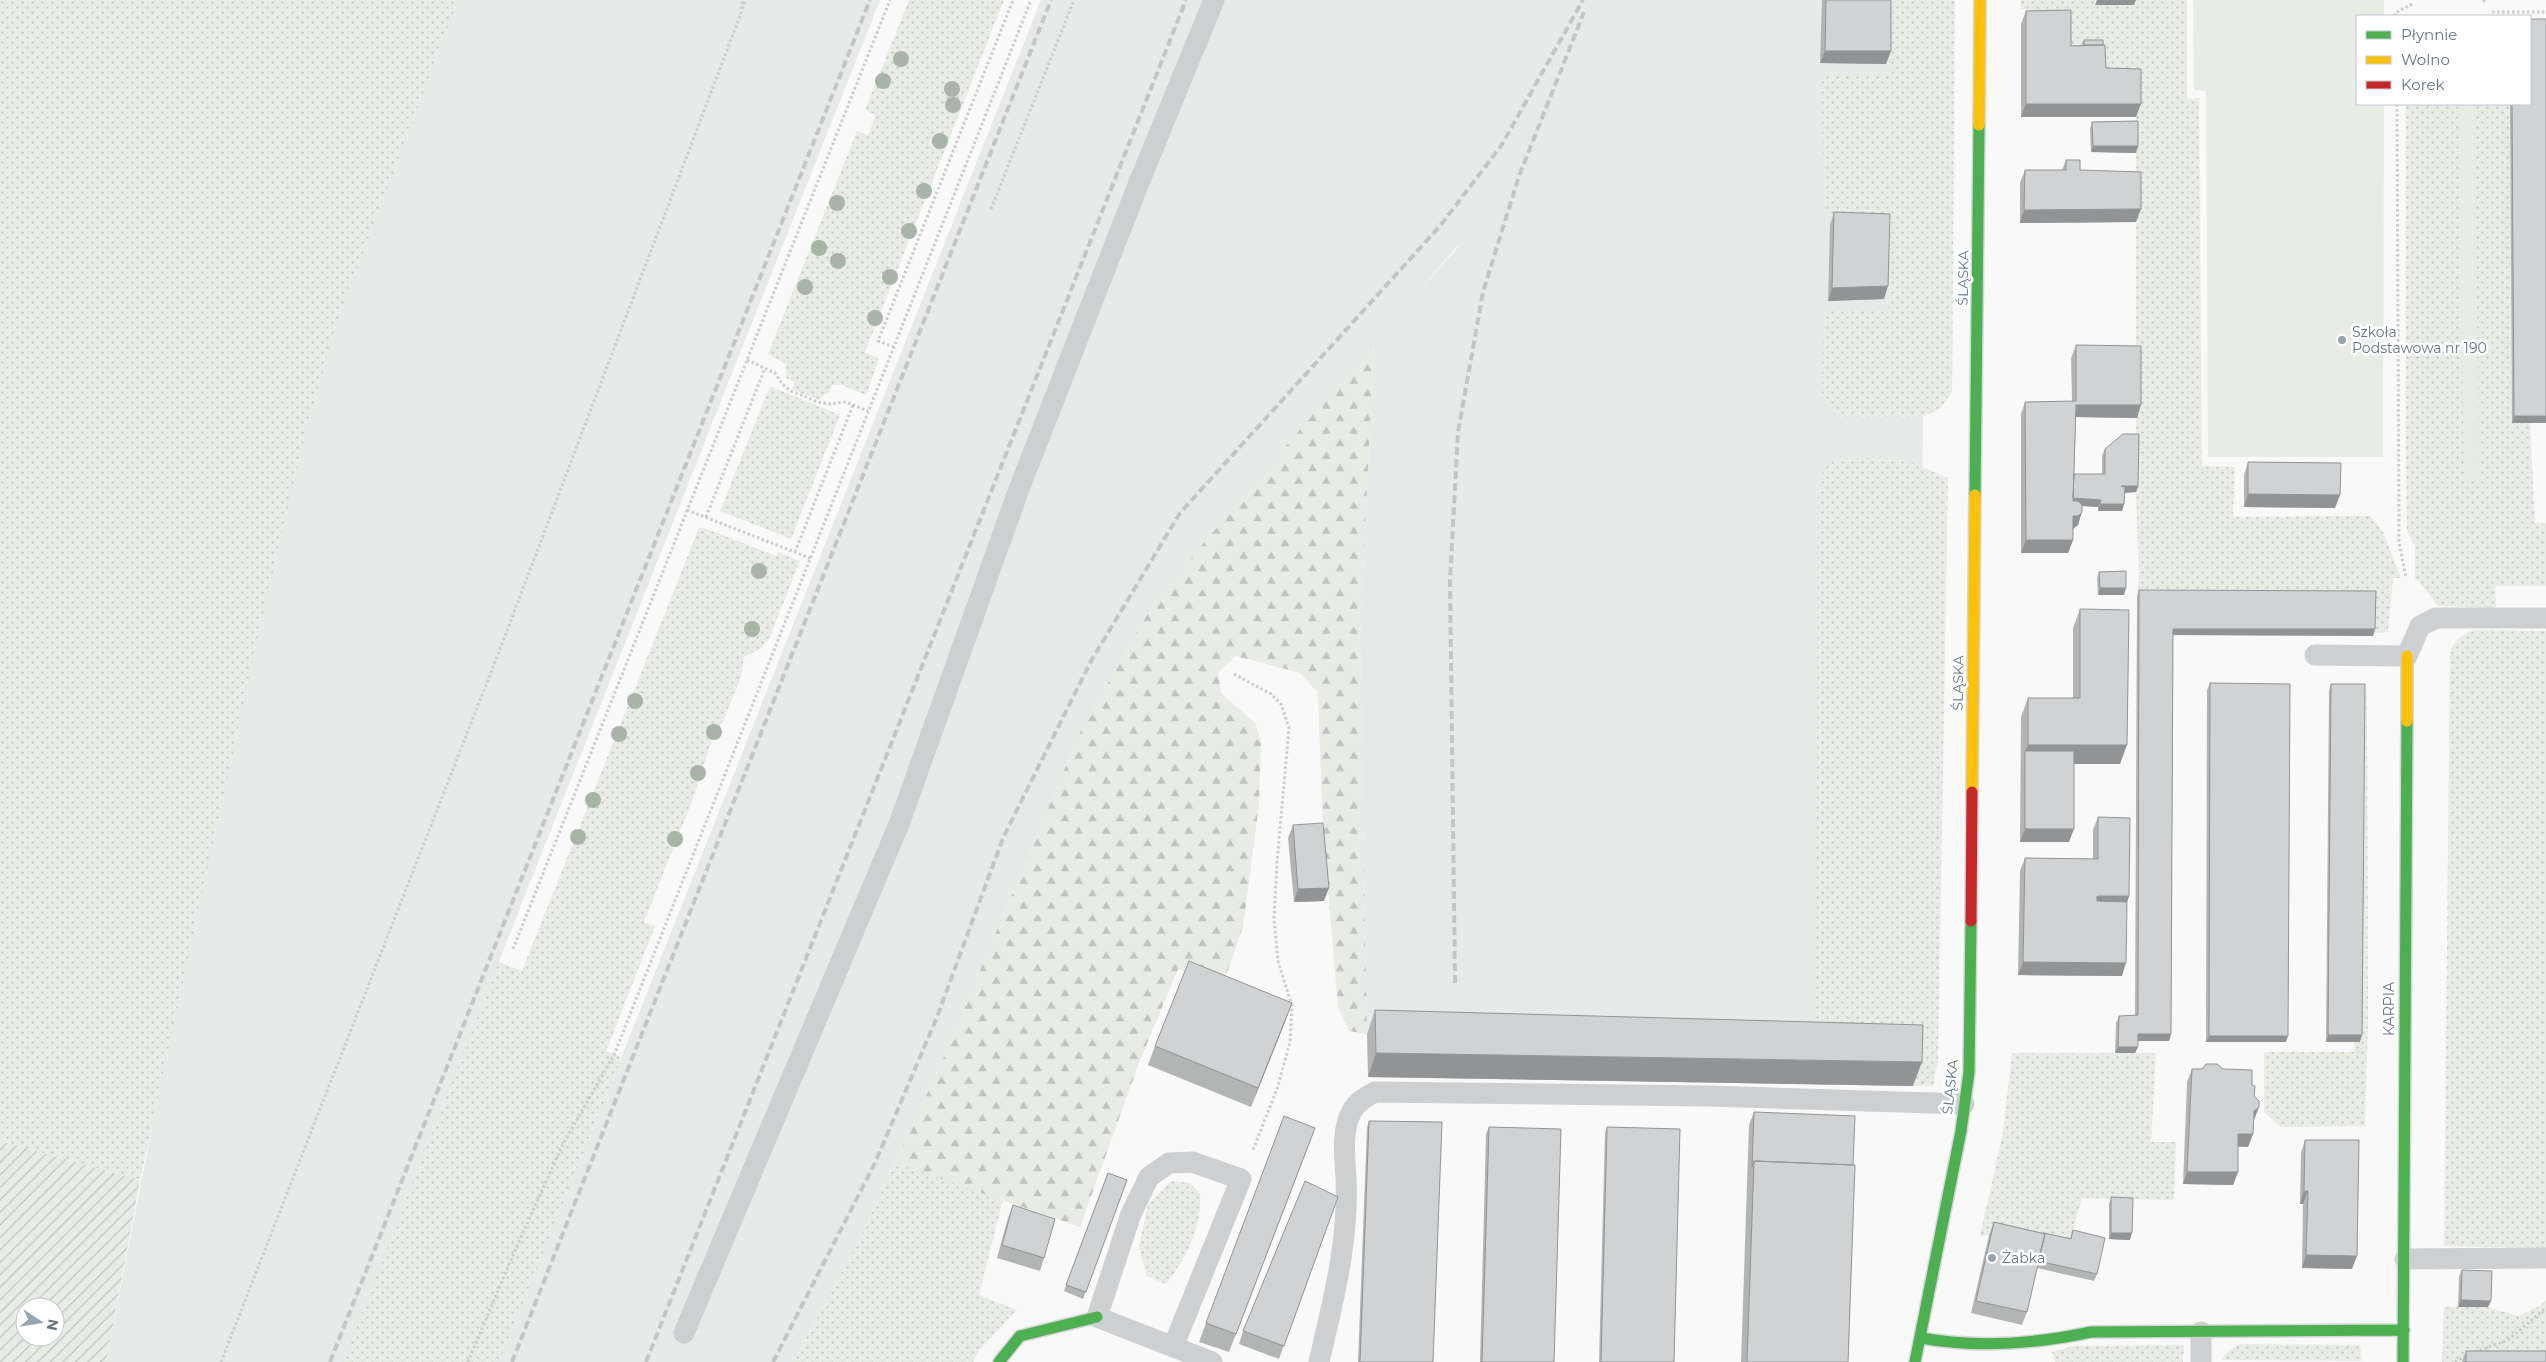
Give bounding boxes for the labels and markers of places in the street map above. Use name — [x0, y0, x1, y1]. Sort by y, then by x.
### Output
place label: Szkoła Podstawowa nr 190 — [2352, 323, 2487, 357]
marker: Szkoła Podstawowa nr 190 — [2336, 334, 2348, 346]
place label: Żabka — [2002, 1249, 2045, 1267]
marker: Żabka — [1986, 1252, 1998, 1264]

